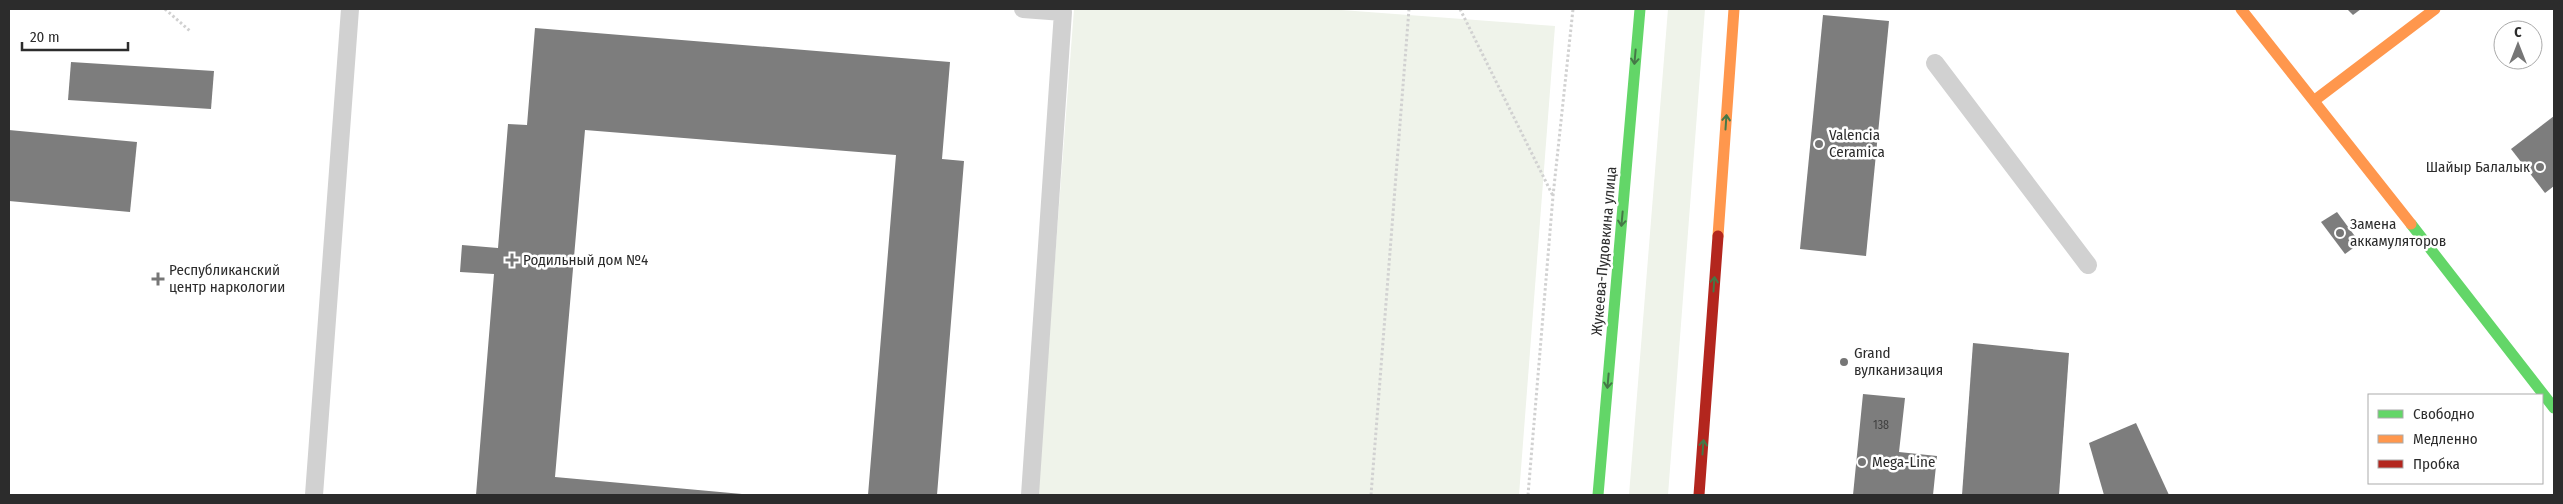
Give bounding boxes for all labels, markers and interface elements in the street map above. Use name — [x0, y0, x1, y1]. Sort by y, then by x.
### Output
scale bar — [22, 20, 129, 52]
north arrow — [2493, 20, 2543, 70]
text: С — [2514, 24, 2522, 41]
text: 20 m — [30, 28, 60, 46]
one-way arrow — [1631, 49, 1640, 65]
one-way arrow — [1721, 115, 1730, 131]
place label: Valencia Ceramica — [1829, 126, 1885, 161]
marker: Valencia Ceramica — [1813, 138, 1825, 150]
place label: Шайыр Балалык — [2426, 158, 2530, 176]
marker: Шайыр Балалык — [2534, 161, 2546, 173]
street label: Жукеева-Пудовкина улица — [1588, 166, 1620, 336]
one-way arrow — [1617, 211, 1627, 227]
place label: Замена аккамуляторов — [2350, 215, 2446, 250]
marker: Замена аккамуляторов — [2334, 227, 2346, 239]
place label: Родильный дом №4 — [523, 251, 648, 269]
marker: Родильный дом №4 — [505, 253, 519, 267]
place label: Республиканский центр наркологии — [169, 261, 285, 296]
marker: Республиканский центр наркологии — [151, 272, 165, 286]
one-way arrow — [1709, 277, 1718, 293]
place label: Grand вулканизация — [1854, 344, 1943, 379]
marker: Grand вулканизация — [1838, 356, 1850, 368]
one-way arrow — [1603, 373, 1613, 389]
legend — [2368, 394, 2543, 484]
text: Свободно — [2413, 405, 2475, 423]
house number: 138 — [1873, 418, 1889, 432]
text: Медленно — [2413, 430, 2478, 448]
one-way arrow — [1698, 439, 1707, 455]
place label: Mega-Line — [1872, 453, 1935, 471]
text: Пробка — [2413, 455, 2460, 473]
marker: Mega-Line — [1856, 456, 1868, 468]

